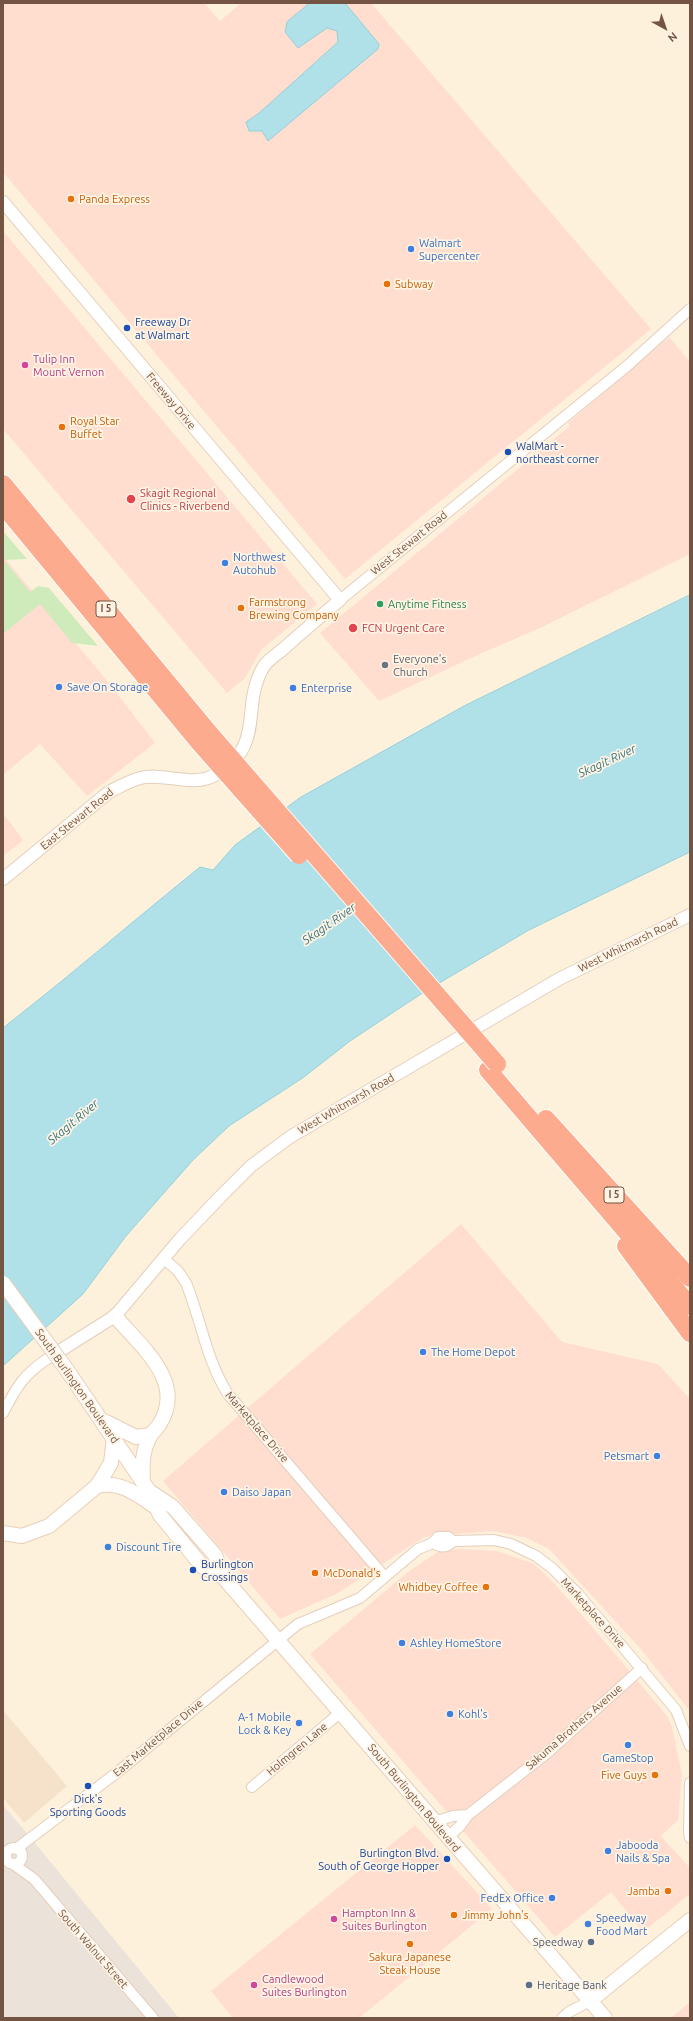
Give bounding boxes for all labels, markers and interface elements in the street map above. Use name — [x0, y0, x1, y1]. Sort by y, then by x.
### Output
north arrow — [645, 8, 685, 48]
text: N — [666, 30, 680, 44]
place label: Panda Express — [79, 192, 150, 206]
marker: Panda Express — [66, 194, 76, 204]
place label: Walmart Supercenter — [419, 236, 480, 262]
marker: Walmart Supercenter — [406, 244, 416, 254]
place label: Subway — [395, 277, 433, 291]
marker: Subway — [382, 279, 392, 289]
place label: Freeway Dr at Walmart — [135, 315, 191, 341]
marker: Freeway Dr at Walmart — [122, 323, 132, 333]
place label: Tulip Inn Mount Vernon — [33, 352, 104, 378]
marker: Tulip Inn Mount Vernon — [20, 360, 30, 370]
street label: Freeway Drive — [143, 370, 199, 432]
place label: Royal Star Buffet — [70, 414, 119, 440]
marker: Royal Star Buffet — [57, 422, 67, 432]
place label: WalMart - northeast corner — [516, 439, 599, 465]
marker: WalMart - northeast corner — [503, 447, 513, 457]
place label: Skagit Regional Clinics - Riverbend — [140, 486, 230, 512]
marker: Skagit Regional Clinics - Riverbend — [125, 493, 137, 505]
street label: West Stewart Road — [368, 508, 450, 578]
place label: Northwest Autohub — [233, 550, 286, 576]
marker: Northwest Autohub — [220, 558, 230, 568]
place label: Farmstrong Brewing Company — [249, 595, 339, 621]
place label: Anytime Fitness — [388, 597, 466, 611]
marker: Anytime Fitness — [375, 599, 385, 609]
road number: I 5 — [96, 601, 116, 617]
marker: Farmstrong Brewing Company — [236, 603, 246, 613]
place label: FCN Urgent Care — [362, 621, 445, 635]
marker: FCN Urgent Care — [347, 622, 359, 634]
place label: Everyone's Church — [393, 652, 446, 678]
marker: Everyone's Church — [380, 660, 390, 670]
place label: Save On Storage — [67, 680, 148, 694]
place label: Enterprise — [301, 681, 352, 695]
marker: Save On Storage — [54, 682, 64, 692]
marker: Enterprise — [288, 683, 298, 693]
water label: Skagit River — [576, 741, 638, 781]
street label: East Stewart Road — [38, 786, 116, 852]
water label: Skagit River — [299, 900, 359, 948]
street label: West Whitmarsh Road — [576, 915, 680, 975]
street label: West Whitmarsh Road — [295, 1071, 397, 1137]
water label: Skagit River — [45, 1097, 101, 1147]
road number: I 5 — [604, 1187, 624, 1203]
street label: South Burlington Boulevard — [32, 1326, 122, 1446]
place label: The Home Depot — [431, 1345, 515, 1359]
marker: The Home Depot — [418, 1347, 428, 1357]
street label: Marketplace Drive — [223, 1389, 291, 1465]
place label: Petsmart — [604, 1449, 649, 1463]
marker: Petsmart — [652, 1451, 662, 1461]
place label: Daiso Japan — [232, 1485, 291, 1499]
marker: Daiso Japan — [219, 1487, 229, 1497]
place label: Discount Tire — [116, 1540, 181, 1554]
marker: Discount Tire — [103, 1542, 113, 1552]
place label: Burlington Crossings — [201, 1557, 254, 1583]
marker: Burlington Crossings — [188, 1565, 198, 1575]
place label: McDonald's — [323, 1566, 381, 1580]
marker: McDonald's — [310, 1568, 320, 1578]
street label: Marketplace Drive — [558, 1575, 628, 1651]
place label: Whidbey Coffee — [398, 1580, 478, 1594]
marker: Whidbey Coffee — [481, 1582, 491, 1592]
place label: Ashley HomeStore — [410, 1636, 502, 1650]
marker: Ashley HomeStore — [397, 1638, 407, 1648]
street label: Sakuma Brothers Avenue — [523, 1681, 625, 1773]
street label: East Marketplace Drive — [110, 1697, 206, 1779]
place label: Kohl's — [458, 1707, 488, 1721]
marker: Kohl's — [445, 1709, 455, 1719]
place label: A-1 Mobile Lock & Key — [238, 1710, 291, 1736]
marker: A-1 Mobile Lock & Key — [294, 1718, 304, 1728]
street label: Holmgren Lane — [264, 1720, 330, 1778]
marker: GameStop — [623, 1740, 633, 1750]
street label: South Burlington Boulevard — [365, 1741, 463, 1855]
place label: GameStop — [602, 1751, 654, 1765]
place label: Five Guys — [601, 1768, 647, 1782]
marker: Five Guys — [650, 1770, 660, 1780]
marker: Dick's Sporting Goods — [83, 1781, 93, 1791]
place label: Dick's Sporting Goods — [50, 1792, 126, 1818]
place label: Jabooda Nails & Spa — [616, 1838, 670, 1864]
place label: Burlington Blvd. South of George Hopper — [318, 1846, 439, 1872]
marker: Jabooda Nails & Spa — [603, 1846, 613, 1856]
marker: Burlington Blvd. South of George Hopper — [442, 1854, 452, 1864]
place label: Jamba — [627, 1884, 660, 1898]
marker: Jamba — [663, 1886, 673, 1896]
place label: FedEx Office — [481, 1891, 544, 1905]
marker: FedEx Office — [547, 1893, 557, 1903]
place label: Hampton Inn & Suites Burlington — [342, 1906, 427, 1932]
street label: South Walnut Street — [55, 1907, 131, 1991]
place label: Jimmy John's — [462, 1908, 529, 1922]
marker: Jimmy John's — [449, 1910, 459, 1920]
place label: Speedway Food Mart — [596, 1911, 647, 1937]
marker: Hampton Inn & Suites Burlington — [329, 1914, 339, 1924]
marker: Speedway Food Mart — [583, 1919, 593, 1929]
place label: Speedway — [533, 1935, 583, 1949]
marker: Speedway — [586, 1937, 596, 1947]
marker: Sakura Japanese Steak House — [405, 1939, 415, 1949]
place label: Sakura Japanese Steak House — [369, 1950, 451, 1976]
place label: Candlewood Suites Burlington — [262, 1972, 347, 1998]
place label: Heritage Bank — [537, 1978, 607, 1992]
marker: Candlewood Suites Burlington — [249, 1980, 259, 1990]
marker: Heritage Bank — [524, 1980, 534, 1990]

